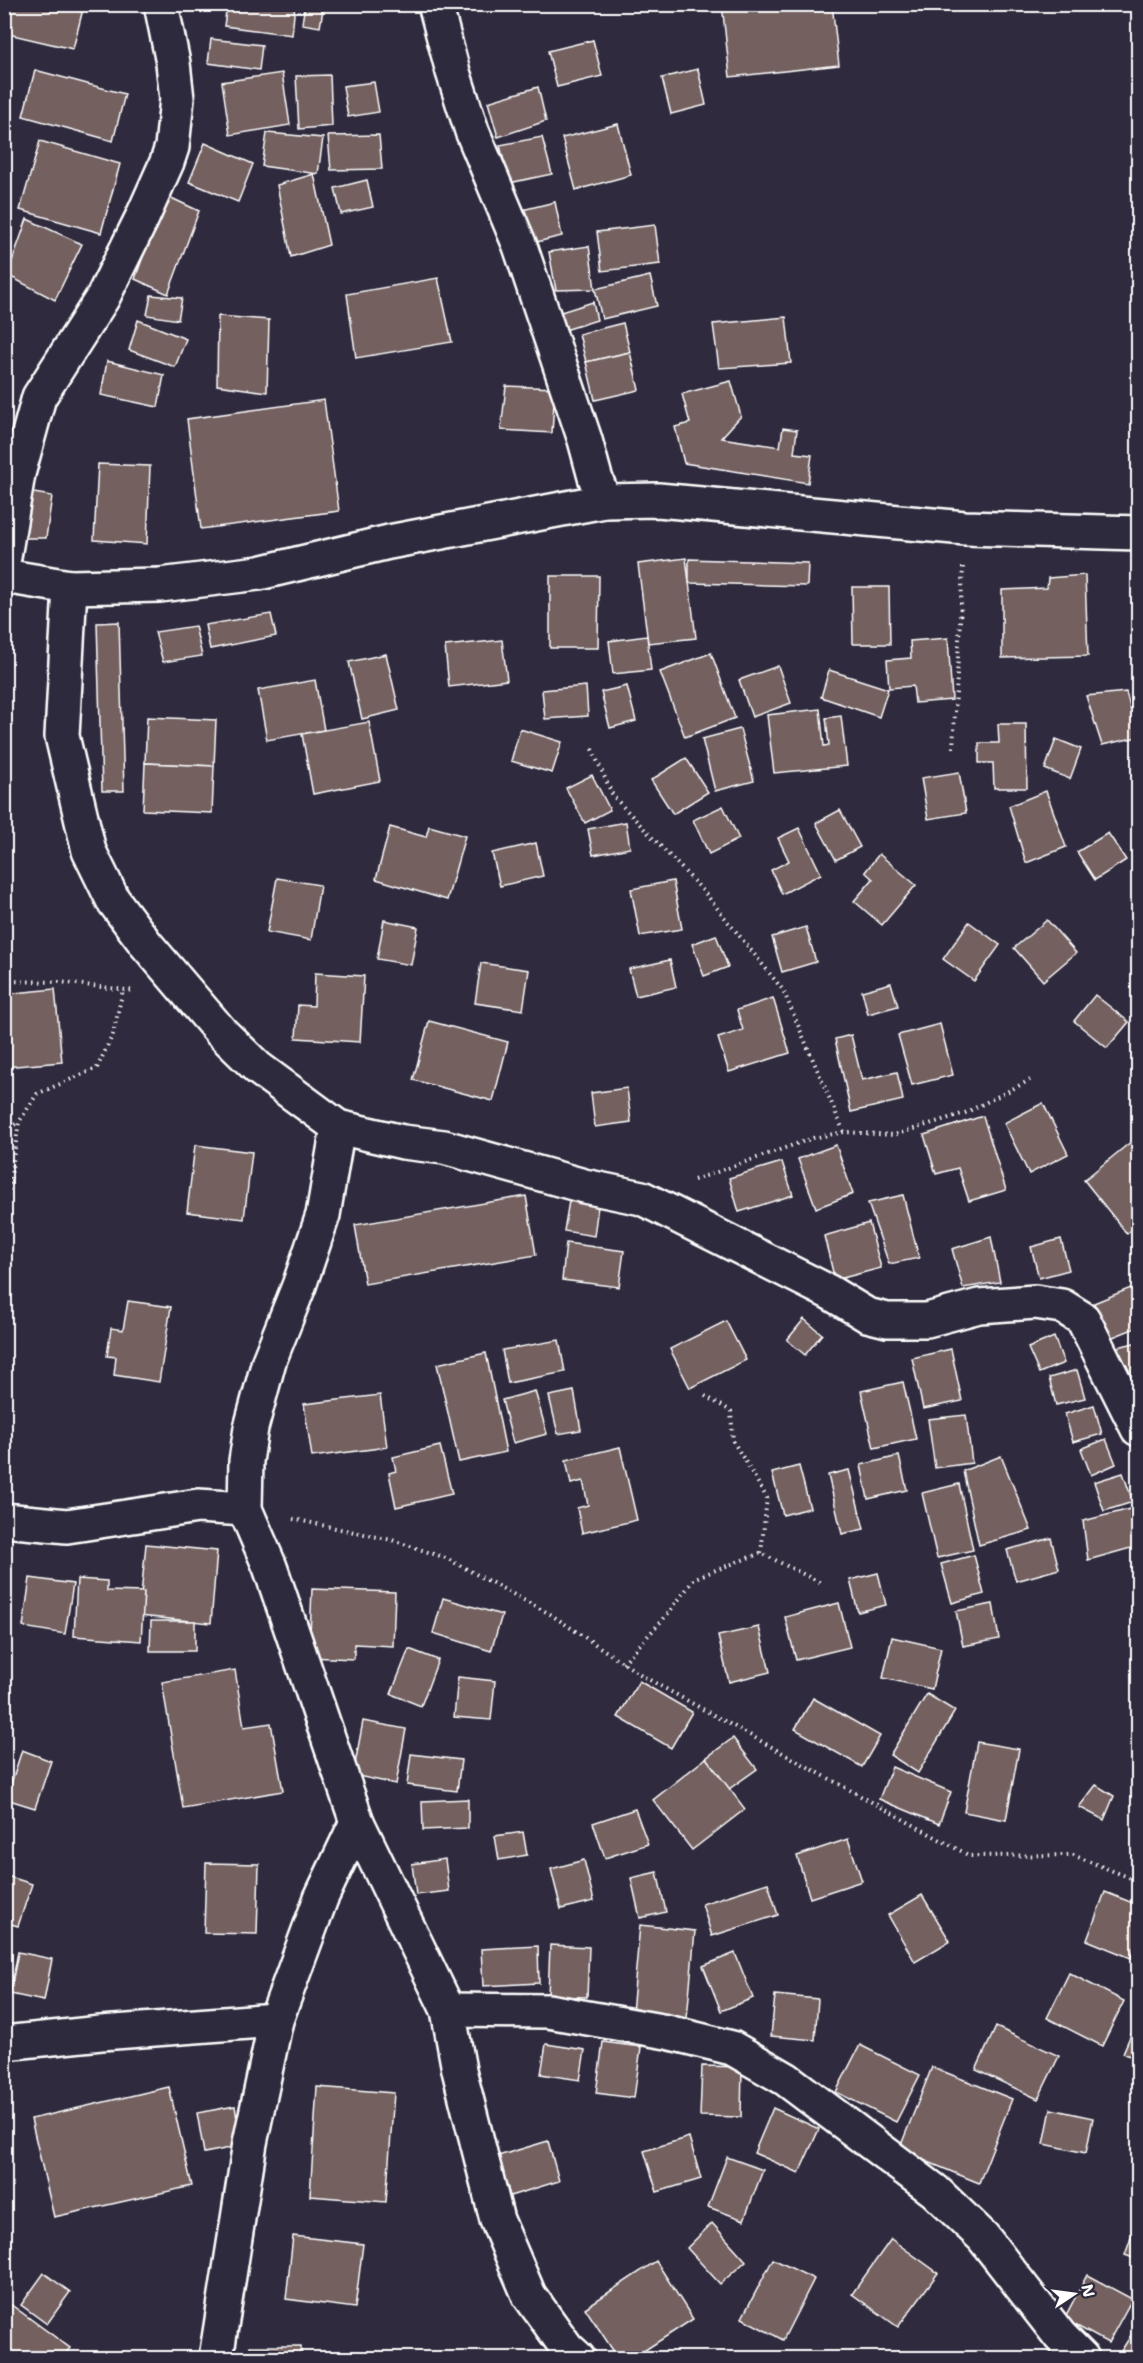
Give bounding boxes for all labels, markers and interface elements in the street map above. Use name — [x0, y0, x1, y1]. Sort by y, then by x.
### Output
north arrow — [1044, 2264, 1104, 2324]
text: N — [1076, 2282, 1100, 2299]

